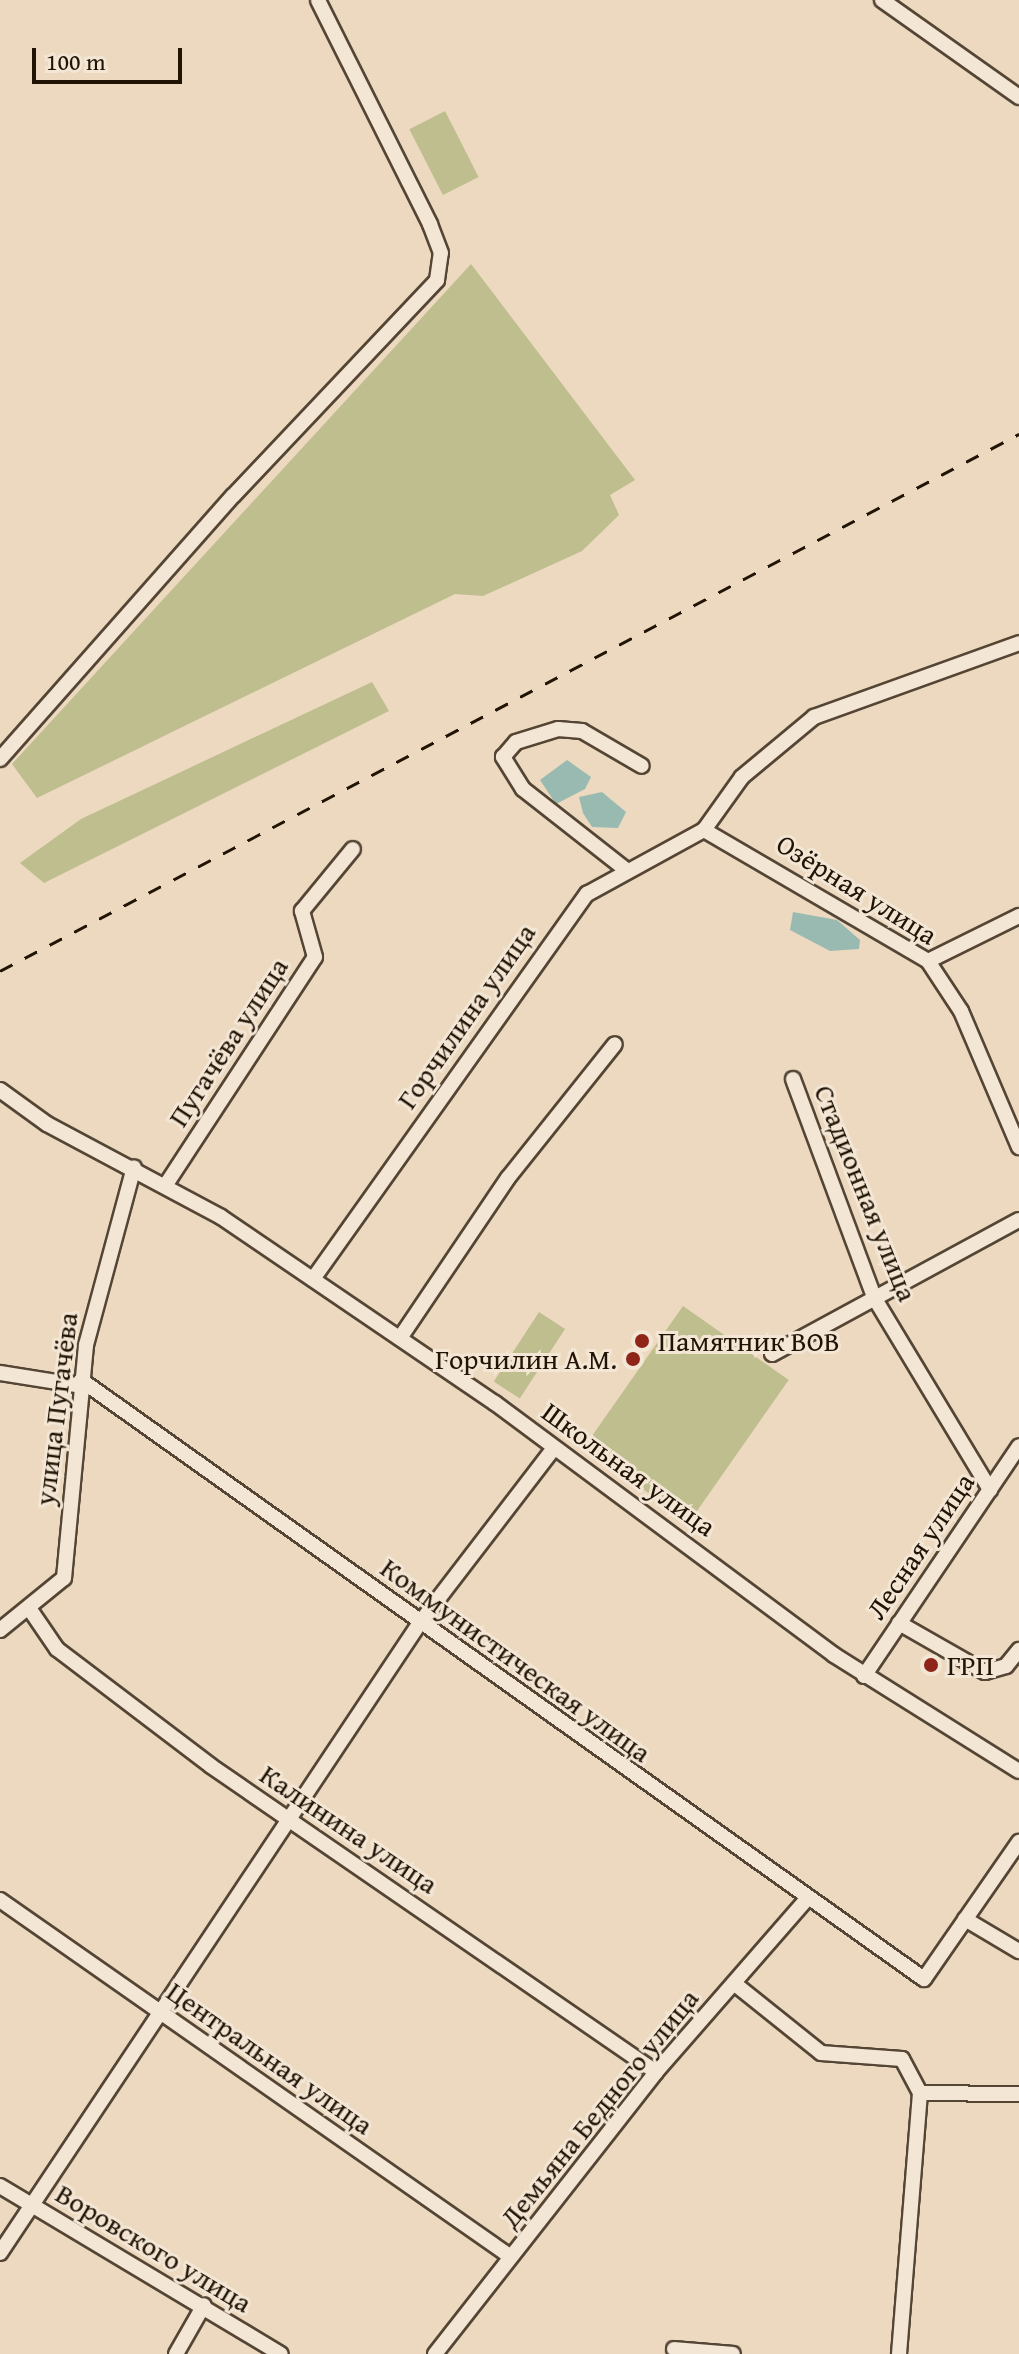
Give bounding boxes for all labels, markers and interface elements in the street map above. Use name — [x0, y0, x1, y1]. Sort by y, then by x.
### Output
scale bar — [36, 32, 186, 82]
text: 100 m — [46, 44, 106, 79]
street label: Озёрная улица — [771, 826, 943, 952]
street label: Горчилина улица — [390, 917, 542, 1115]
street label: Пугачёва улица — [161, 951, 295, 1133]
street label: Стадионная улица — [807, 1080, 925, 1306]
street label: улица Пугачёва — [27, 1311, 85, 1507]
place label: Памятник ВОВ — [658, 1324, 840, 1358]
marker: Памятник ВОВ — [633, 1332, 651, 1350]
place label: Горчилин А.М. — [435, 1342, 617, 1376]
marker: Горчилин А.М. — [624, 1350, 642, 1368]
street label: Школьная улица — [536, 1395, 722, 1543]
street label: Лесная улица — [859, 1467, 981, 1625]
street label: Коммунистическая улица — [374, 1551, 658, 1769]
place label: ГРП — [947, 1648, 994, 1682]
marker: ГРП — [922, 1656, 940, 1674]
street label: Калинина улица — [254, 1757, 444, 1901]
street label: Центральная улица — [161, 1974, 379, 2142]
street label: Демьяна Бедного улица — [493, 1982, 705, 2234]
street label: Воровского улица — [50, 2176, 258, 2320]

